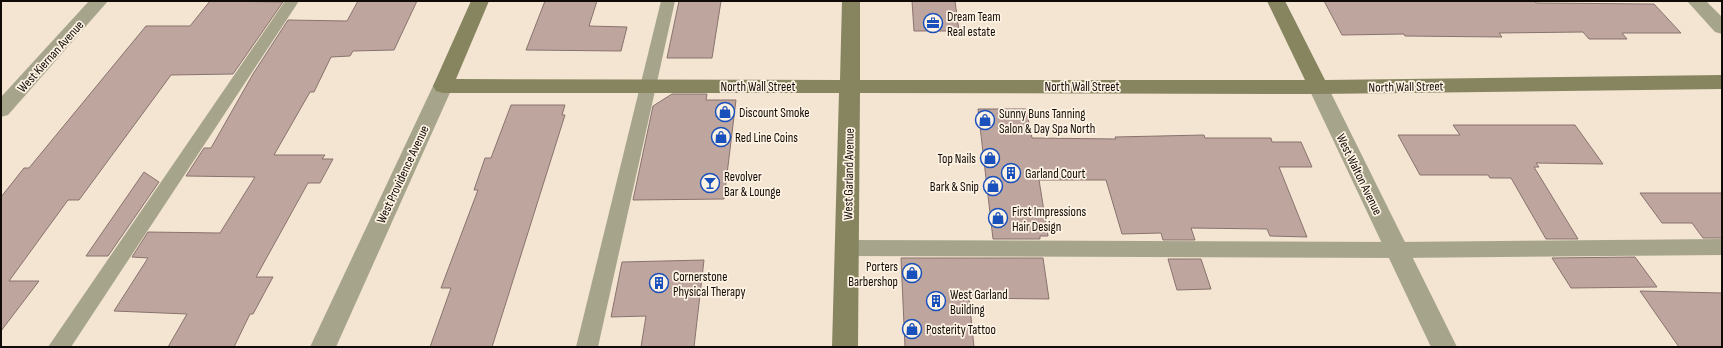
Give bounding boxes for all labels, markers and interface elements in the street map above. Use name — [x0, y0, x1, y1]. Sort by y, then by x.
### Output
place label: Dream Team Real estate — [947, 9, 1001, 40]
office icon: Dream Team Real estate — [922, 12, 944, 34]
street label: West Kiernan Avenue — [14, 17, 87, 96]
street label: North Wall Street — [1368, 78, 1444, 96]
street label: North Wall Street — [721, 79, 796, 95]
street label: North Wall Street — [1045, 79, 1120, 95]
shop icon: Discount Smoke — [714, 101, 736, 123]
place label: Discount Smoke — [739, 105, 809, 121]
place label: Sunny Buns Tanning Salon & Day Spa North — [999, 106, 1095, 137]
shop icon: Sunny Buns Tanning Salon & Day Spa North — [974, 109, 996, 131]
street label: West Providence Avenue — [373, 123, 433, 226]
shop icon: Red Line Coins — [710, 126, 732, 148]
street label: West Garland Avenue — [840, 128, 858, 220]
place label: Red Line Coins — [735, 130, 798, 146]
street label: West Walton Avenue — [1333, 131, 1386, 218]
shop icon: Top Nails — [979, 147, 1001, 169]
place label: Top Nails — [938, 151, 976, 167]
building icon: Garland Court — [1000, 162, 1022, 184]
place label: Garland Court — [1025, 166, 1086, 182]
place label: Revolver Bar & Lounge — [724, 169, 781, 200]
bar icon: Revolver Bar & Lounge — [699, 172, 721, 194]
shop icon: Bark & Snip — [982, 175, 1004, 197]
place label: Bark & Snip — [930, 179, 979, 195]
place label: First Impressions Hair Design — [1012, 204, 1086, 235]
shop icon: First Impressions Hair Design — [987, 207, 1009, 229]
place label: Porters Barbershop — [848, 259, 898, 290]
shop icon: Porters Barbershop — [901, 262, 923, 284]
place label: Cornerstone Physical Therapy — [673, 269, 745, 300]
building icon: Cornerstone Physical Therapy — [648, 272, 670, 294]
place label: West Garland Building — [950, 287, 1008, 318]
building icon: West Garland Building — [925, 290, 947, 312]
shop icon: Posterity Tattoo — [901, 318, 923, 340]
place label: Posterity Tattoo — [926, 322, 996, 338]

